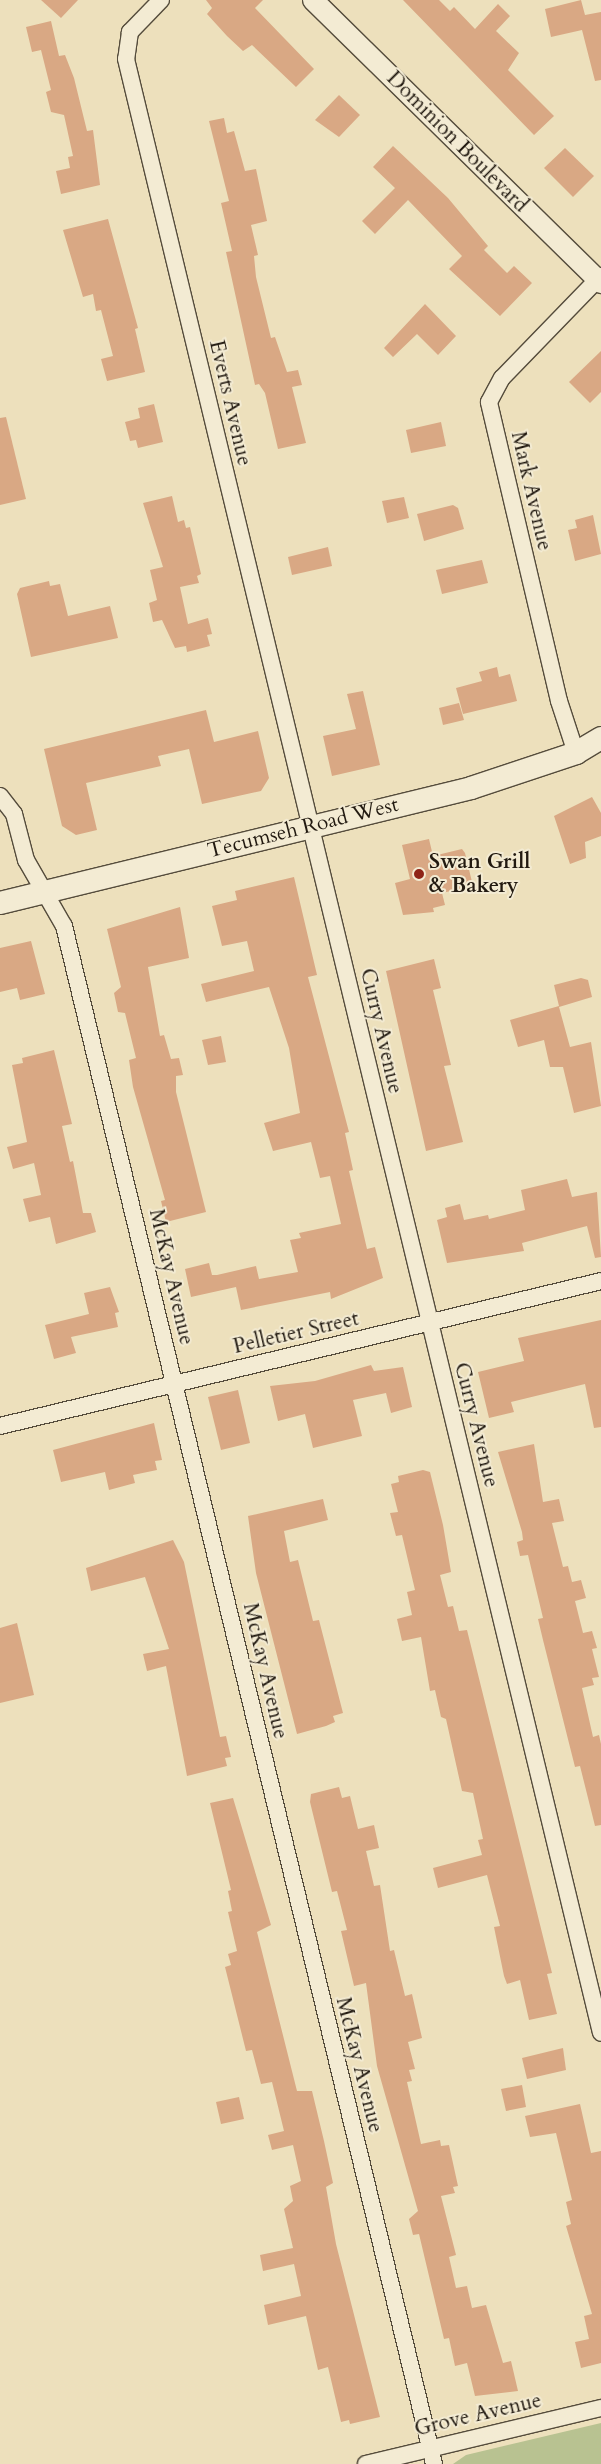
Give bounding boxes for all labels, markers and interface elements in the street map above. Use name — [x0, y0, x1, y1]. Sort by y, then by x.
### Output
street label: Dominion Boulevard — [381, 66, 533, 218]
street label: Everts Avenue — [203, 338, 257, 468]
street label: Mark Avenue — [505, 429, 557, 553]
street label: Tecumseh Road West — [205, 792, 401, 864]
place label: Swan Grill & Bakery — [429, 849, 530, 899]
marker: Swan Grill & Bakery — [413, 868, 425, 880]
street label: Curry Avenue — [354, 966, 408, 1096]
street label: McKay Avenue — [143, 1207, 199, 1347]
street label: Pelletier Street — [231, 1306, 361, 1360]
street label: Curry Avenue — [448, 1360, 504, 1490]
street label: McKay Avenue — [237, 1601, 293, 1741]
street label: McKay Avenue — [330, 1995, 388, 2135]
street label: Grove Avenue — [412, 2388, 544, 2442]

